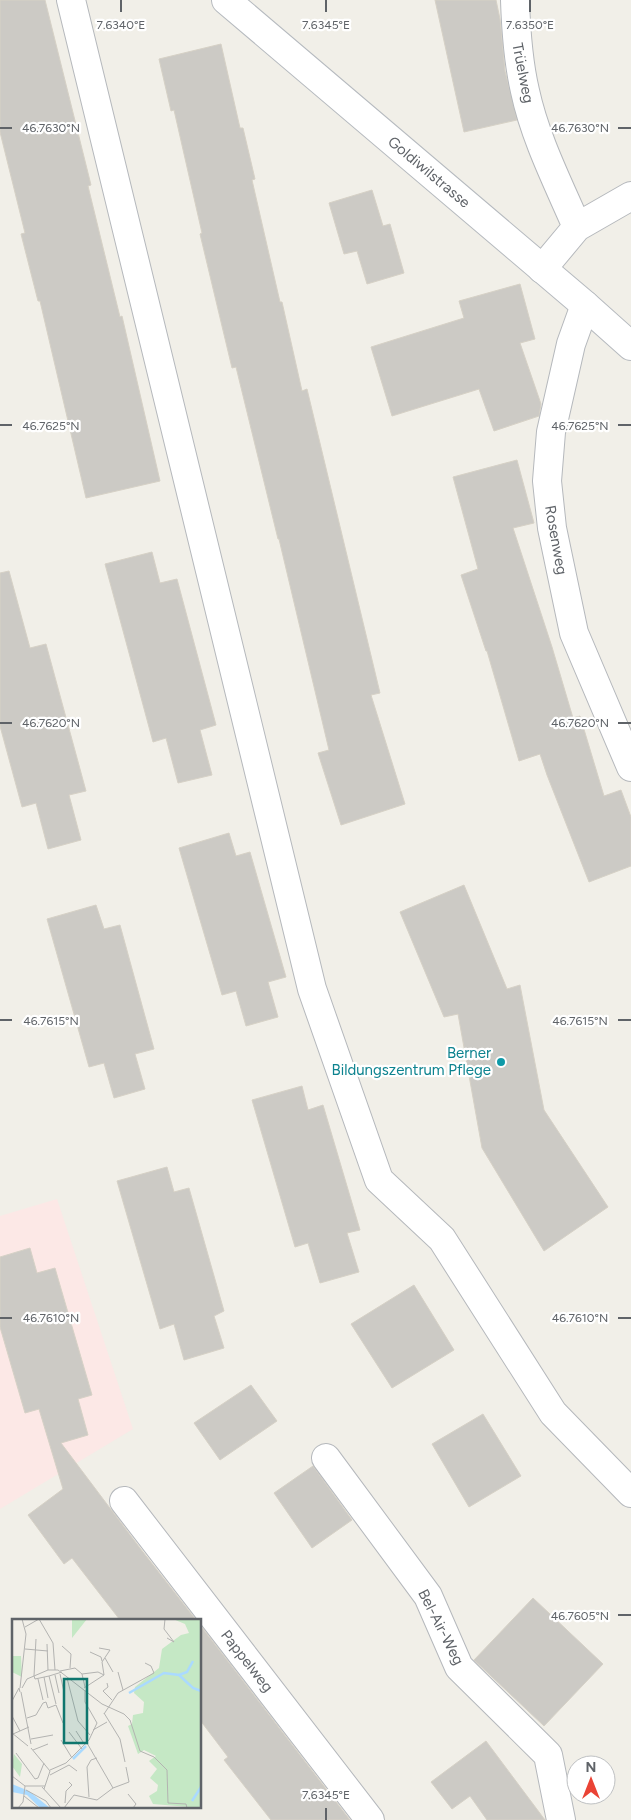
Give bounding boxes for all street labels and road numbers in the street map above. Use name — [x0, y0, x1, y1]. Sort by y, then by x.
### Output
street label: Trüelweg — [508, 41, 538, 105]
street label: Goldiwilstrasse — [384, 132, 474, 212]
street label: Rosenweg — [541, 504, 571, 576]
street label: Bel-Air-Weg — [414, 1586, 468, 1668]
street label: Pappelweg — [217, 1626, 277, 1696]

